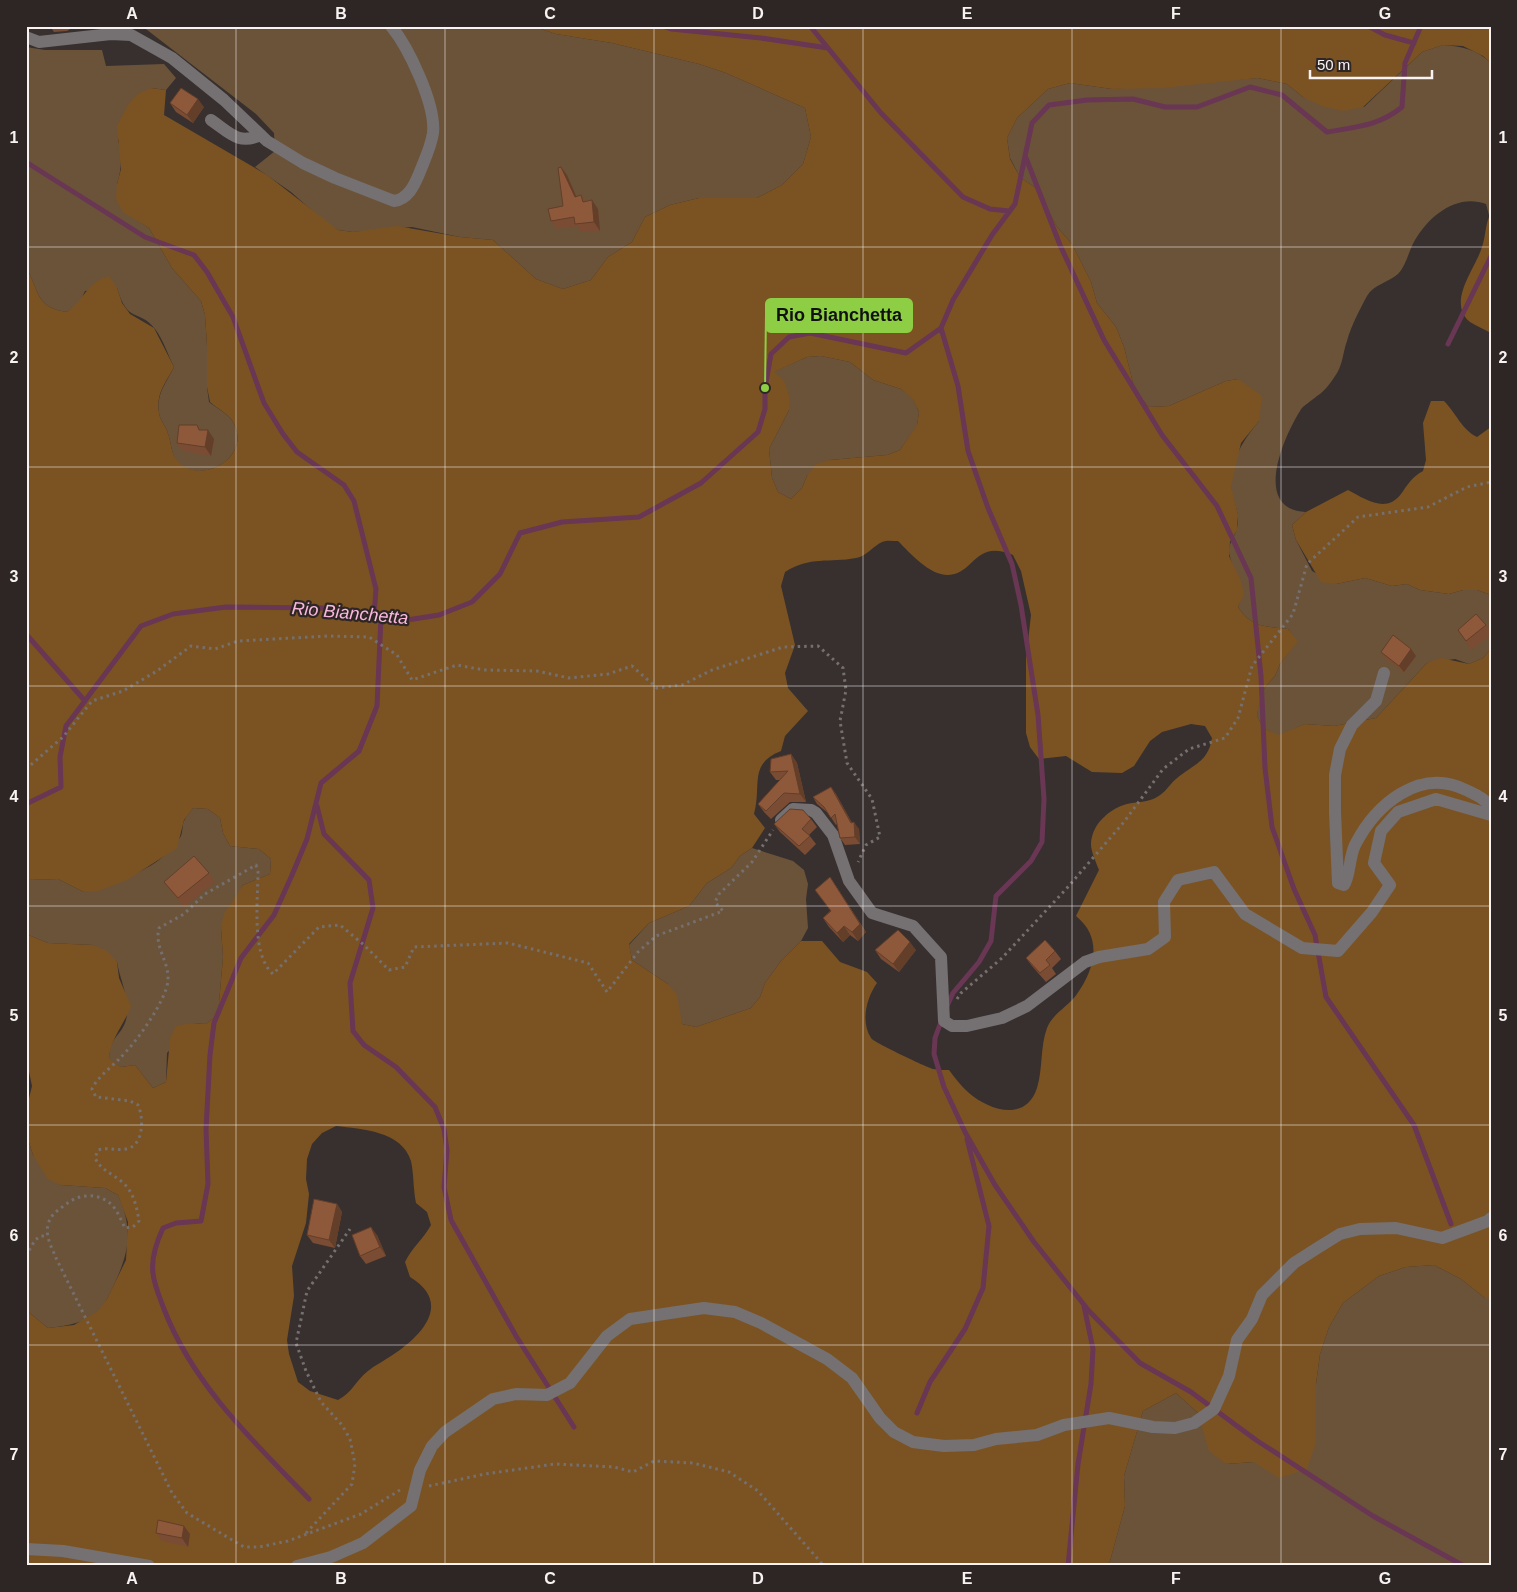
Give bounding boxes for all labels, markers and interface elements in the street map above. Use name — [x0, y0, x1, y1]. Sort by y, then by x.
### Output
text: A — [126, 5, 138, 22]
text: B — [335, 5, 347, 22]
text: C — [544, 5, 556, 22]
text: D — [752, 5, 764, 22]
text: E — [962, 5, 973, 22]
text: F — [1171, 5, 1181, 22]
text: G — [1379, 5, 1391, 22]
scale bar — [1310, 48, 1432, 80]
text: 50 m — [1317, 56, 1350, 73]
text: 1 — [10, 129, 19, 146]
text: 1 — [1499, 129, 1508, 146]
callout: Rio Bianchetta — [766, 299, 912, 332]
text: Rio Bianchetta — [776, 305, 903, 325]
text: 2 — [10, 349, 19, 366]
text: 2 — [1499, 349, 1508, 366]
text: 3 — [10, 568, 19, 585]
text: 3 — [1499, 568, 1508, 585]
water label: Rio Bianchetta — [291, 598, 409, 628]
text: 4 — [10, 788, 19, 805]
text: 4 — [1499, 788, 1508, 805]
text: 5 — [10, 1007, 19, 1024]
text: 5 — [1499, 1007, 1508, 1024]
text: 6 — [10, 1227, 19, 1244]
text: 6 — [1499, 1227, 1508, 1244]
text: 7 — [10, 1446, 19, 1463]
text: 7 — [1499, 1446, 1508, 1463]
text: A — [126, 1570, 138, 1587]
text: B — [335, 1570, 347, 1587]
text: C — [544, 1570, 556, 1587]
text: D — [752, 1570, 764, 1587]
text: E — [962, 1570, 973, 1587]
text: F — [1171, 1570, 1181, 1587]
text: G — [1379, 1570, 1391, 1587]

